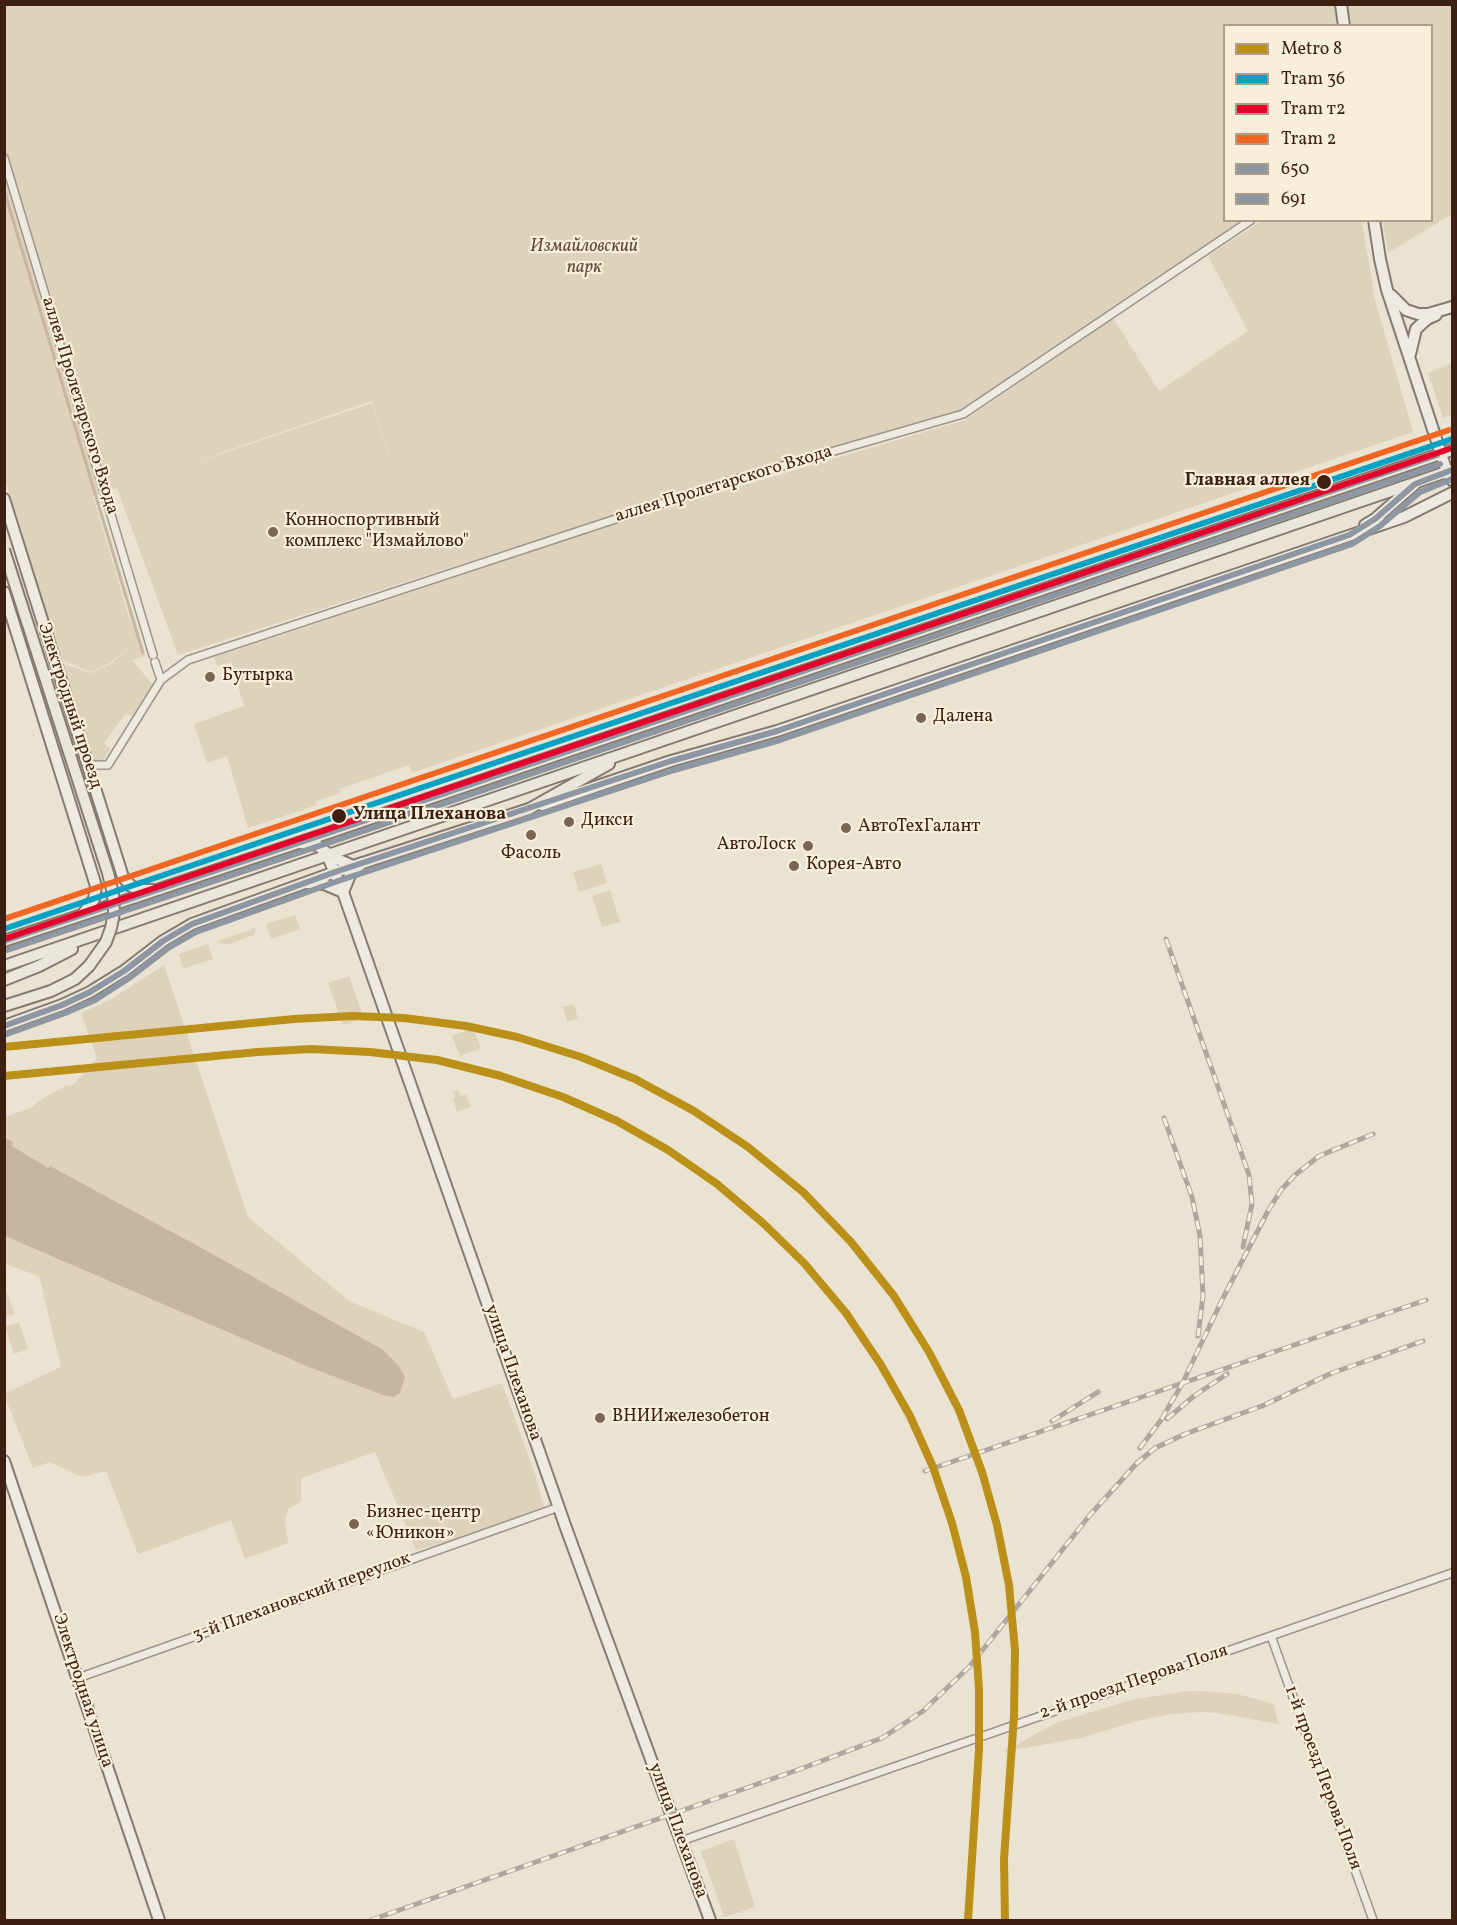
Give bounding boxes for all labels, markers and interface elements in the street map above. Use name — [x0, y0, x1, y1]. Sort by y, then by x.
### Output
legend — [1223, 24, 1433, 222]
text: Metro 8 — [1281, 37, 1342, 62]
text: Tram 36 — [1281, 67, 1345, 92]
text: Tram т2 — [1281, 97, 1346, 122]
text: Tram 2 — [1281, 127, 1337, 152]
text: 650 — [1281, 157, 1309, 182]
text: 691 — [1281, 187, 1306, 212]
park label: Измайловский парк — [530, 237, 638, 280]
street label: аллея Пролетарского Входа — [36, 295, 122, 517]
street label: аллея Пролетарского Входа — [613, 442, 835, 528]
place label: Главная аллея — [1185, 471, 1310, 493]
marker: Главная аллея — [1315, 473, 1333, 491]
place label: Конноспортивный комплекс "Измайлово" — [285, 511, 469, 554]
marker: Конноспортивный комплекс "Измайлово" — [266, 525, 280, 539]
street label: Электродный проезд — [32, 620, 106, 792]
place label: Бутырка — [222, 666, 294, 688]
marker: Бутырка — [203, 670, 217, 684]
place label: Далена — [933, 707, 993, 729]
marker: Далена — [914, 711, 928, 725]
place label: Улица Плеханова — [353, 805, 506, 827]
marker: Улица Плеханова — [330, 807, 348, 825]
place label: Дикси — [581, 811, 633, 833]
marker: Дикси — [562, 815, 576, 829]
place label: АвтоТехГалант — [858, 817, 980, 839]
marker: АвтоТехГалант — [839, 821, 853, 835]
marker: Фасоль — [524, 828, 538, 842]
place label: АвтоЛоск — [717, 835, 796, 857]
marker: АвтоЛоск — [801, 839, 815, 853]
place label: Фасоль — [501, 844, 561, 866]
place label: Корея-Авто — [806, 855, 902, 877]
marker: Корея-Авто — [787, 859, 801, 873]
street label: улица Плеханова — [479, 1302, 545, 1444]
place label: ВНИИжелезобетон — [612, 1407, 770, 1429]
marker: ВНИИжелезобетон — [593, 1411, 607, 1425]
place label: Бизнес-центр «Юникон» — [366, 1503, 481, 1546]
marker: Бизнес-центр «Юникон» — [347, 1517, 361, 1531]
street label: 3-й Плехановский переулок — [190, 1549, 414, 1647]
street label: Электродная улица — [47, 1611, 117, 1771]
street label: 2-й проезд Перова Поля — [1037, 1641, 1231, 1725]
street label: 1-й проезд Перова Поля — [1279, 1683, 1365, 1873]
street label: улица Плеханова — [642, 1760, 712, 1902]

